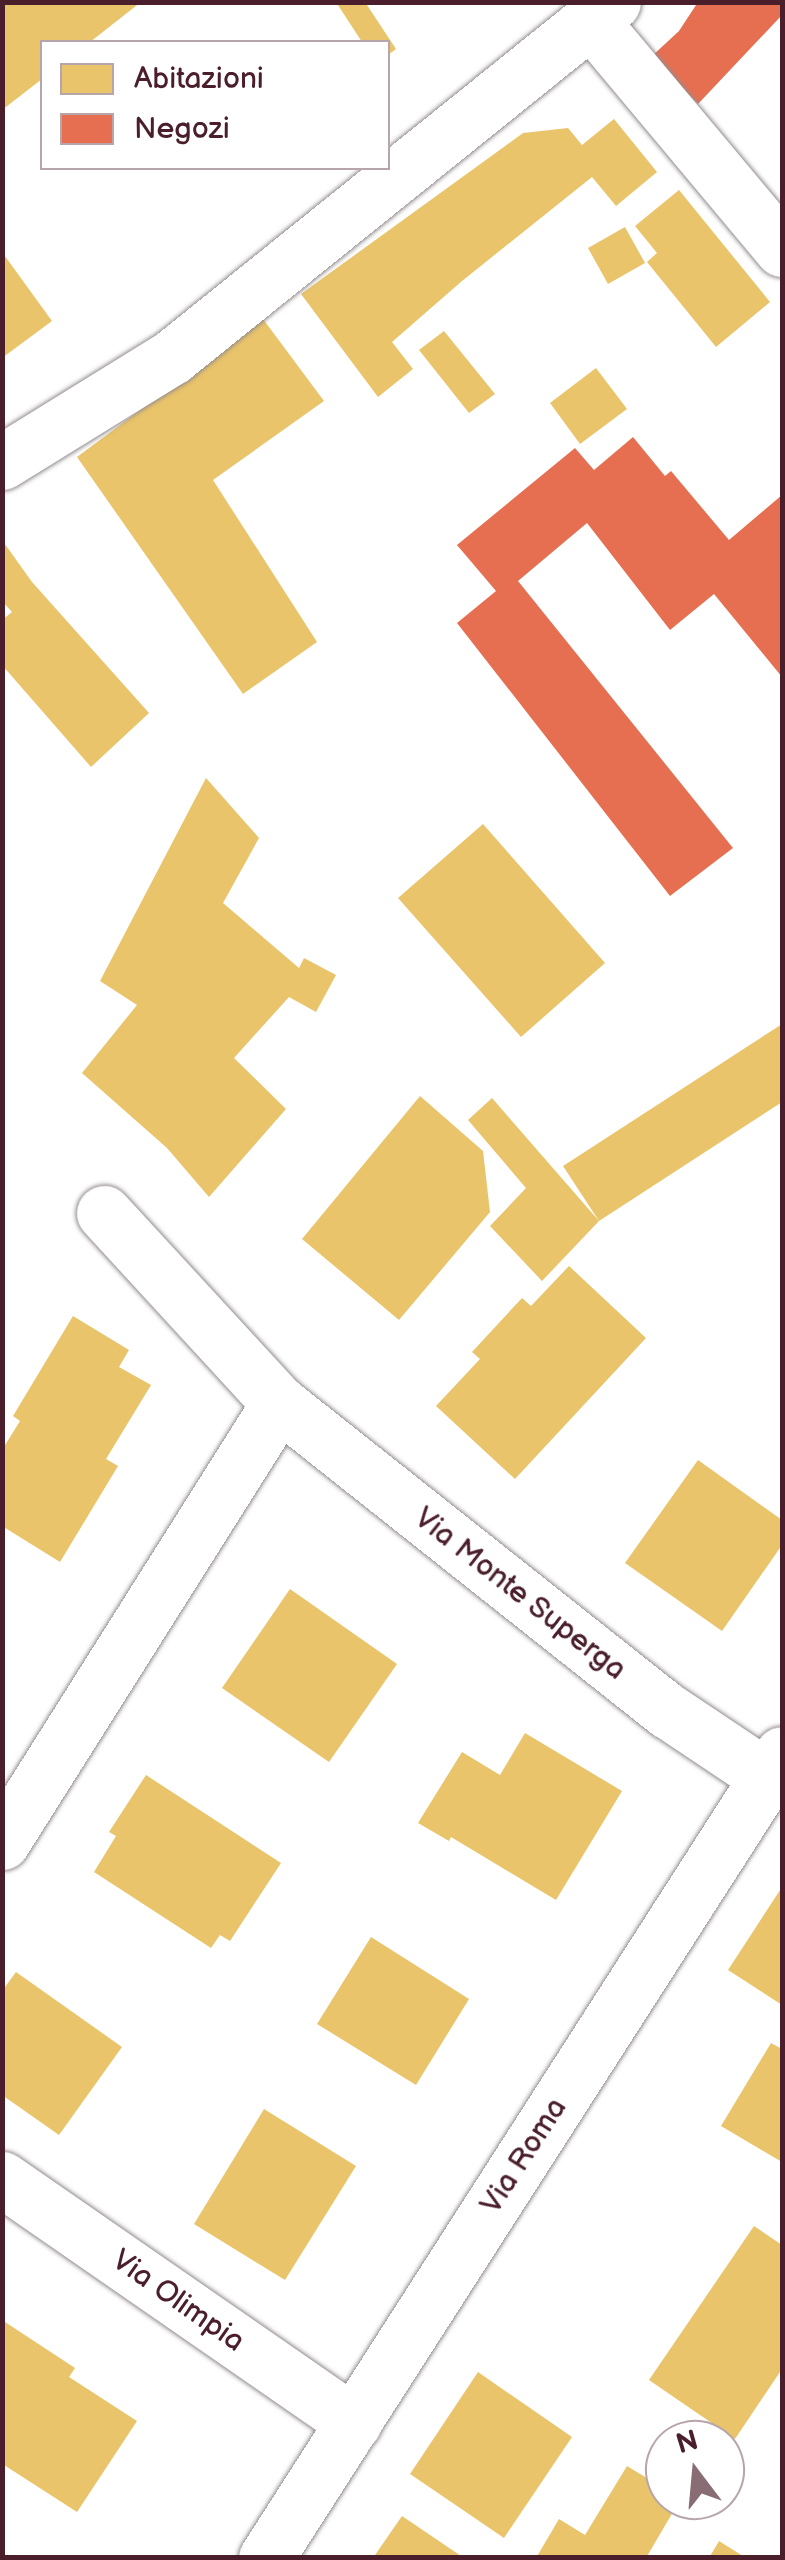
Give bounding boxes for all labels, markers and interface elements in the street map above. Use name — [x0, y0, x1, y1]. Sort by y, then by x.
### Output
legend — [40, 40, 390, 170]
text: Abitazioni — [134, 61, 264, 97]
text: Negozi — [134, 111, 230, 147]
street label: Via Monte Superga — [407, 1500, 633, 1688]
street label: Via Roma — [473, 2091, 575, 2221]
street label: Via Olimpia — [105, 2242, 251, 2360]
north arrow — [645, 2420, 745, 2520]
text: N — [672, 2424, 702, 2461]

